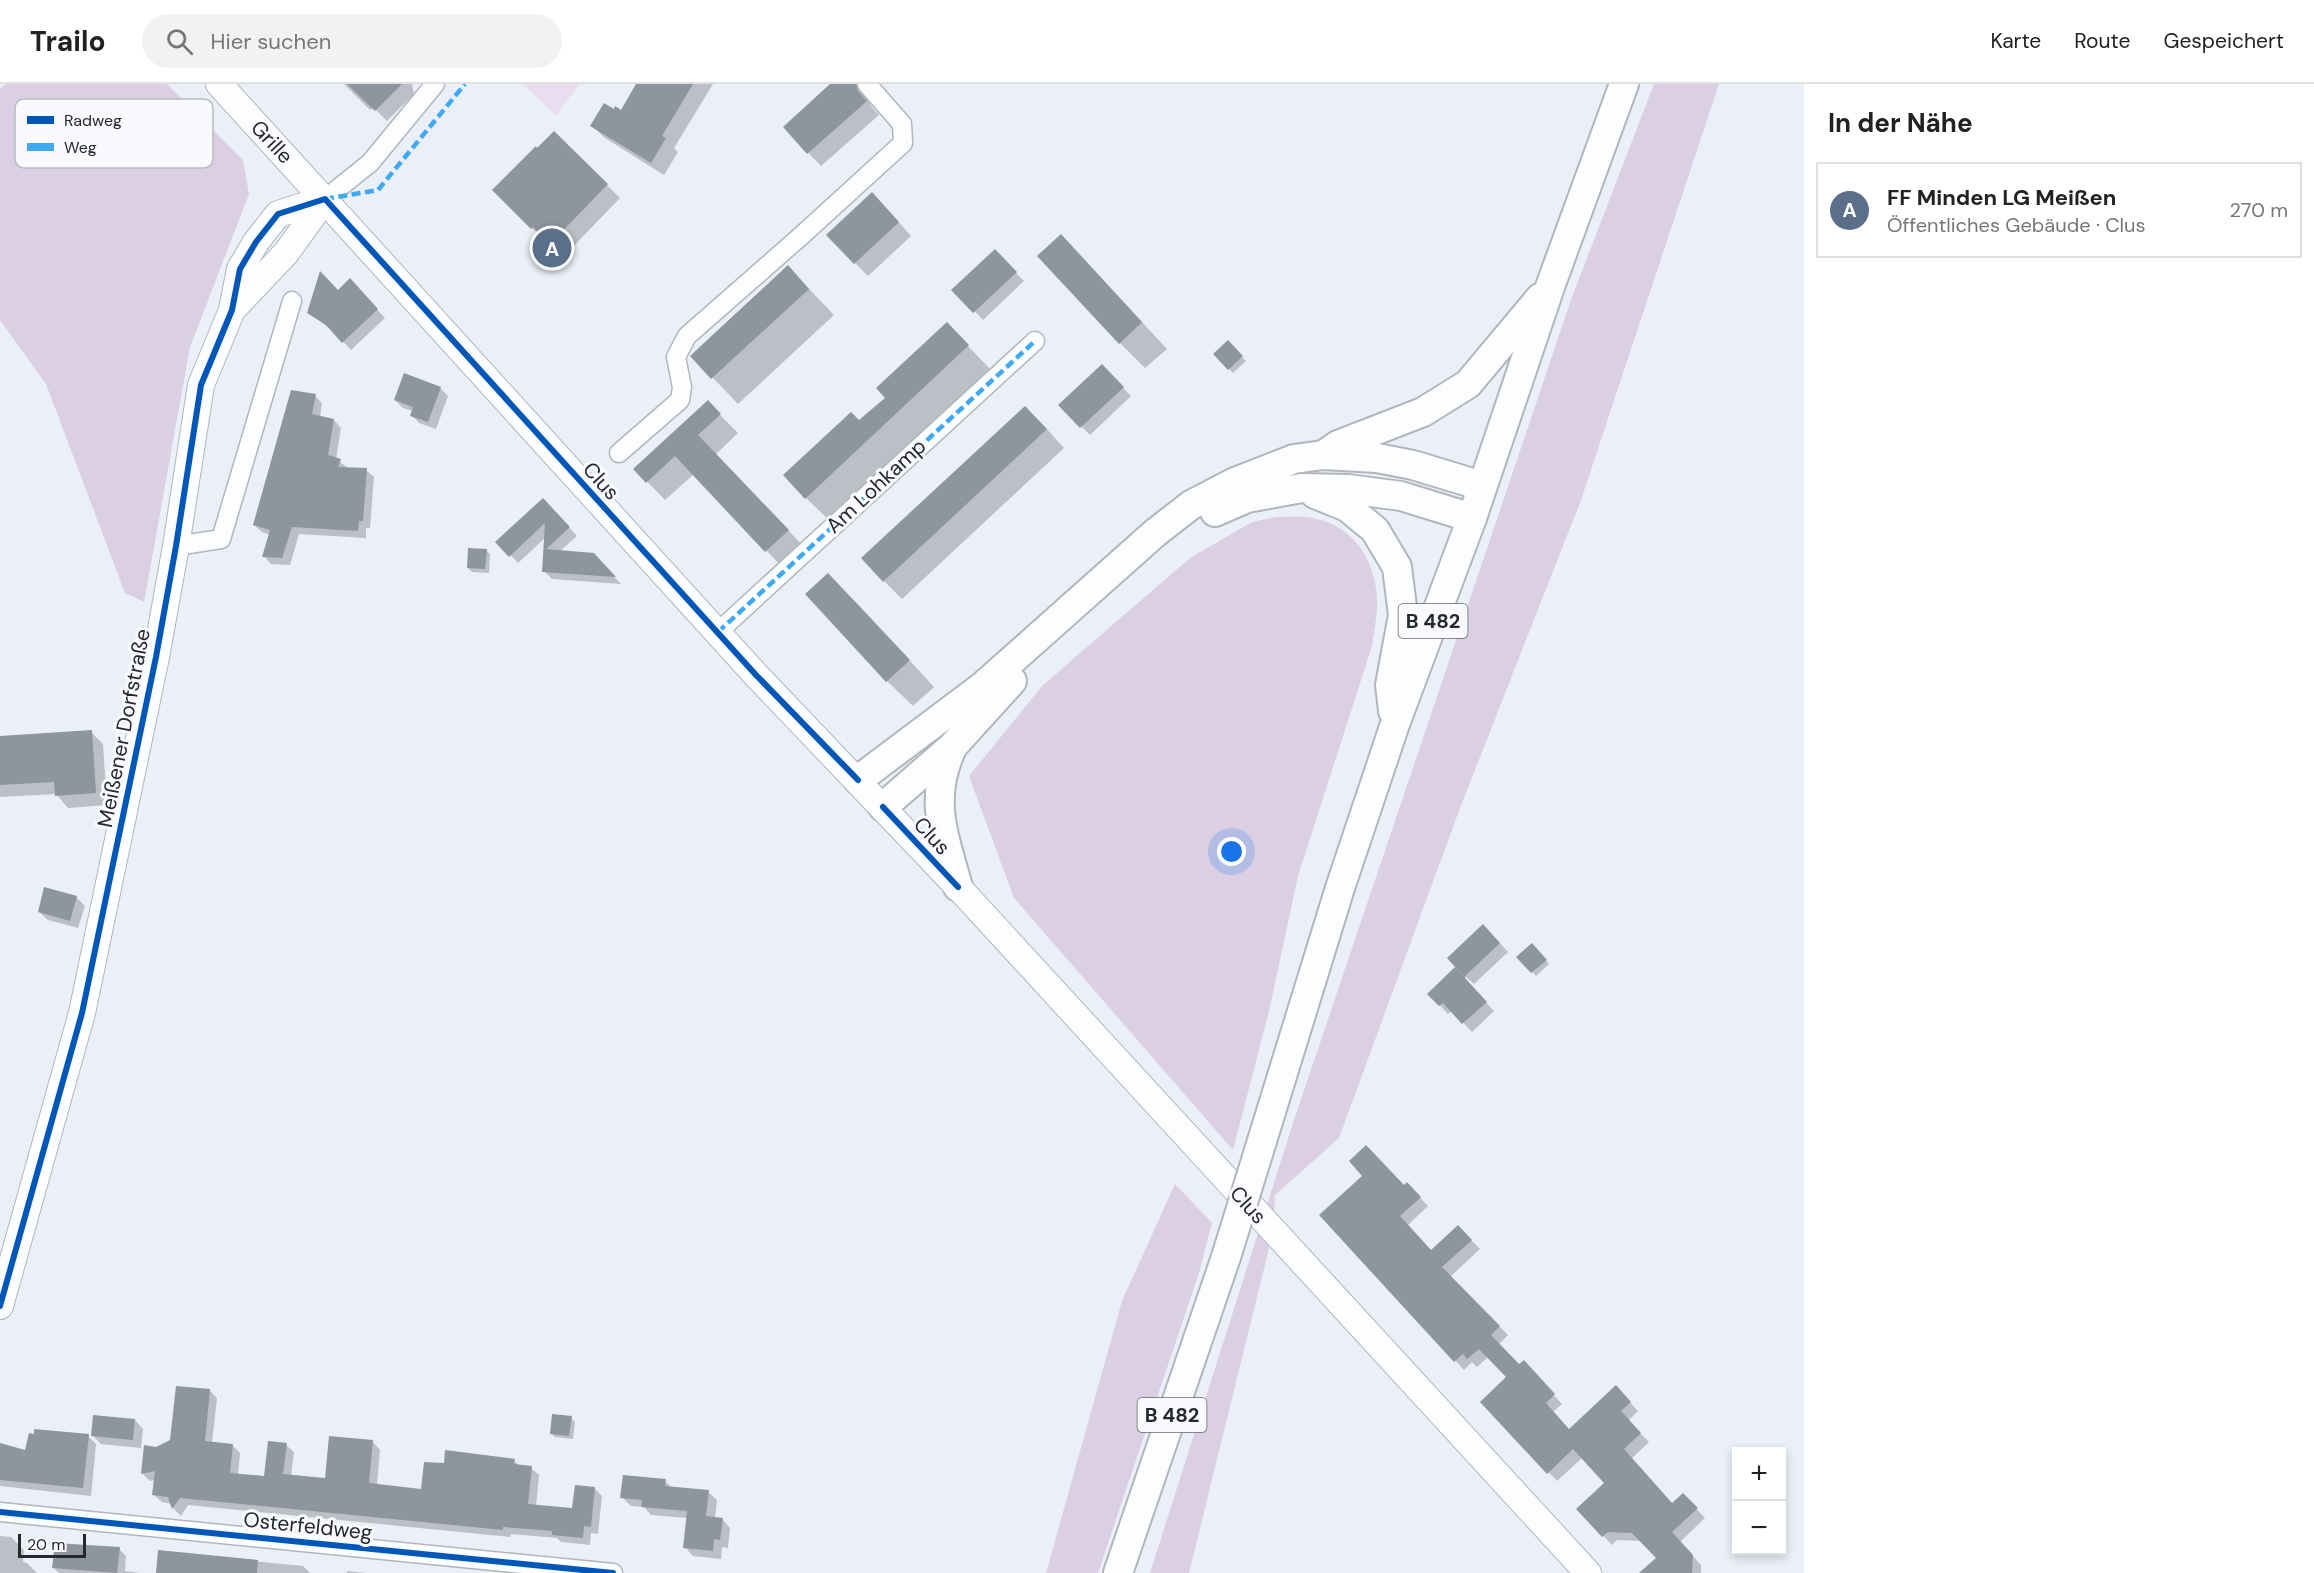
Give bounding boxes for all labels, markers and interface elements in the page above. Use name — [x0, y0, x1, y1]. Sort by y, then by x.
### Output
search box — [142, 14, 562, 68]
text: Trailo — [30, 23, 106, 60]
icon: search — [163, 25, 196, 58]
text: Hier suchen — [211, 27, 331, 56]
text: Karte — [1990, 27, 2041, 55]
text: Route — [2074, 27, 2130, 55]
text: Gespeichert — [2163, 27, 2284, 55]
legend — [15, 99, 213, 168]
text: In der Nähe — [1828, 106, 1973, 140]
text: Radweg — [64, 110, 122, 131]
street label: Grille — [245, 114, 299, 170]
text: Weg — [64, 137, 97, 158]
text: FF Minden LG Meißen — [1887, 183, 2116, 212]
text: A — [1842, 197, 1857, 223]
text: 270 m — [2230, 197, 2288, 223]
text: Öffentliches Gebäude · Clus — [1887, 212, 2145, 238]
pin: A — [532, 226, 572, 270]
street label: Am Lohkamp — [820, 432, 932, 540]
street label: Clus — [576, 456, 626, 506]
road number: B 482 — [1398, 604, 1468, 638]
street label: Meißener Dorfstraße — [91, 626, 157, 830]
street label: Clus — [907, 811, 957, 861]
your location — [1217, 837, 1246, 866]
street label: Clus — [1223, 1180, 1273, 1230]
road number: B 482 — [1138, 1398, 1206, 1432]
map controls — [1732, 1447, 1786, 1555]
button: + — [1732, 1447, 1786, 1501]
button: − — [1732, 1501, 1786, 1555]
street label: Osterfeldweg — [242, 1505, 374, 1547]
scale bar — [18, 1531, 86, 1558]
text: 20 m — [27, 1534, 66, 1555]

